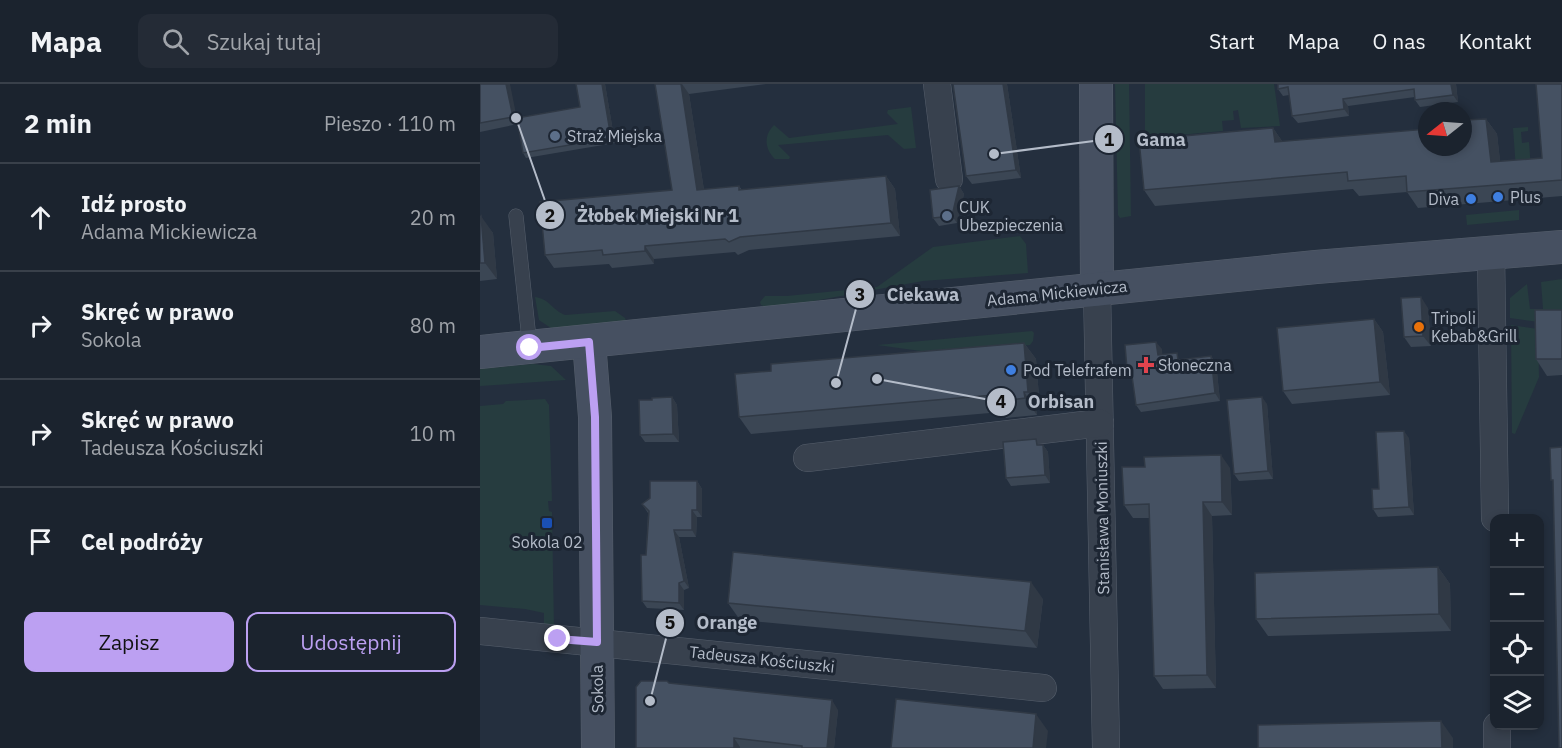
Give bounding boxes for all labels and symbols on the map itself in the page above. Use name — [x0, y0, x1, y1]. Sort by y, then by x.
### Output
north arrow — [1418, 102, 1472, 156]
callout: Gama — [1094, 121, 1198, 157]
place label: Straż Miejska — [567, 126, 662, 146]
text: 1 — [1104, 128, 1115, 151]
text: Gama — [1136, 128, 1186, 151]
marker: Straż Miejska — [548, 129, 562, 143]
place label: Plus — [1510, 187, 1541, 207]
place label: Diva — [1428, 189, 1459, 209]
marker: Plus — [1491, 190, 1505, 204]
marker: Diva — [1464, 192, 1478, 206]
callout: Żłobek Miejski Nr 1 — [535, 197, 751, 233]
place label: CUK Ubezpieczenia — [959, 197, 1064, 235]
text: 2 — [545, 204, 555, 227]
text: Żłobek Miejski Nr 1 — [577, 204, 739, 227]
marker: CUK Ubezpieczenia — [940, 209, 954, 223]
callout: Ciekawa — [845, 276, 972, 312]
street label: Adama Mickiewicza — [986, 276, 1129, 310]
text: 3 — [855, 283, 865, 306]
text: Ciekawa — [887, 283, 959, 306]
place label: Tripoli Kebab&Grill — [1431, 308, 1517, 346]
marker: Tripoli Kebab&Grill — [1412, 320, 1426, 334]
route start — [516, 334, 542, 360]
place label: Słoneczna — [1158, 355, 1232, 375]
marker: Słoneczna — [1139, 358, 1153, 372]
place label: Pod Telefrafem — [1023, 360, 1132, 380]
marker: Pod Telefrafem — [1004, 363, 1018, 377]
callout: Orbisan — [986, 384, 1106, 420]
text: 4 — [996, 390, 1007, 413]
text: Orbisan — [1028, 390, 1094, 413]
street label: Stanisława Moniuszki — [1091, 441, 1113, 595]
marker: Sokola 02 — [540, 516, 554, 530]
place label: Sokola 02 — [511, 532, 583, 552]
callout: Orange — [655, 605, 770, 641]
text: 5 — [665, 611, 676, 634]
text: Orange — [697, 611, 757, 634]
route end — [544, 625, 570, 651]
street label: Tadeusza Kościuszki — [688, 641, 836, 677]
street label: Sokola — [587, 664, 607, 713]

